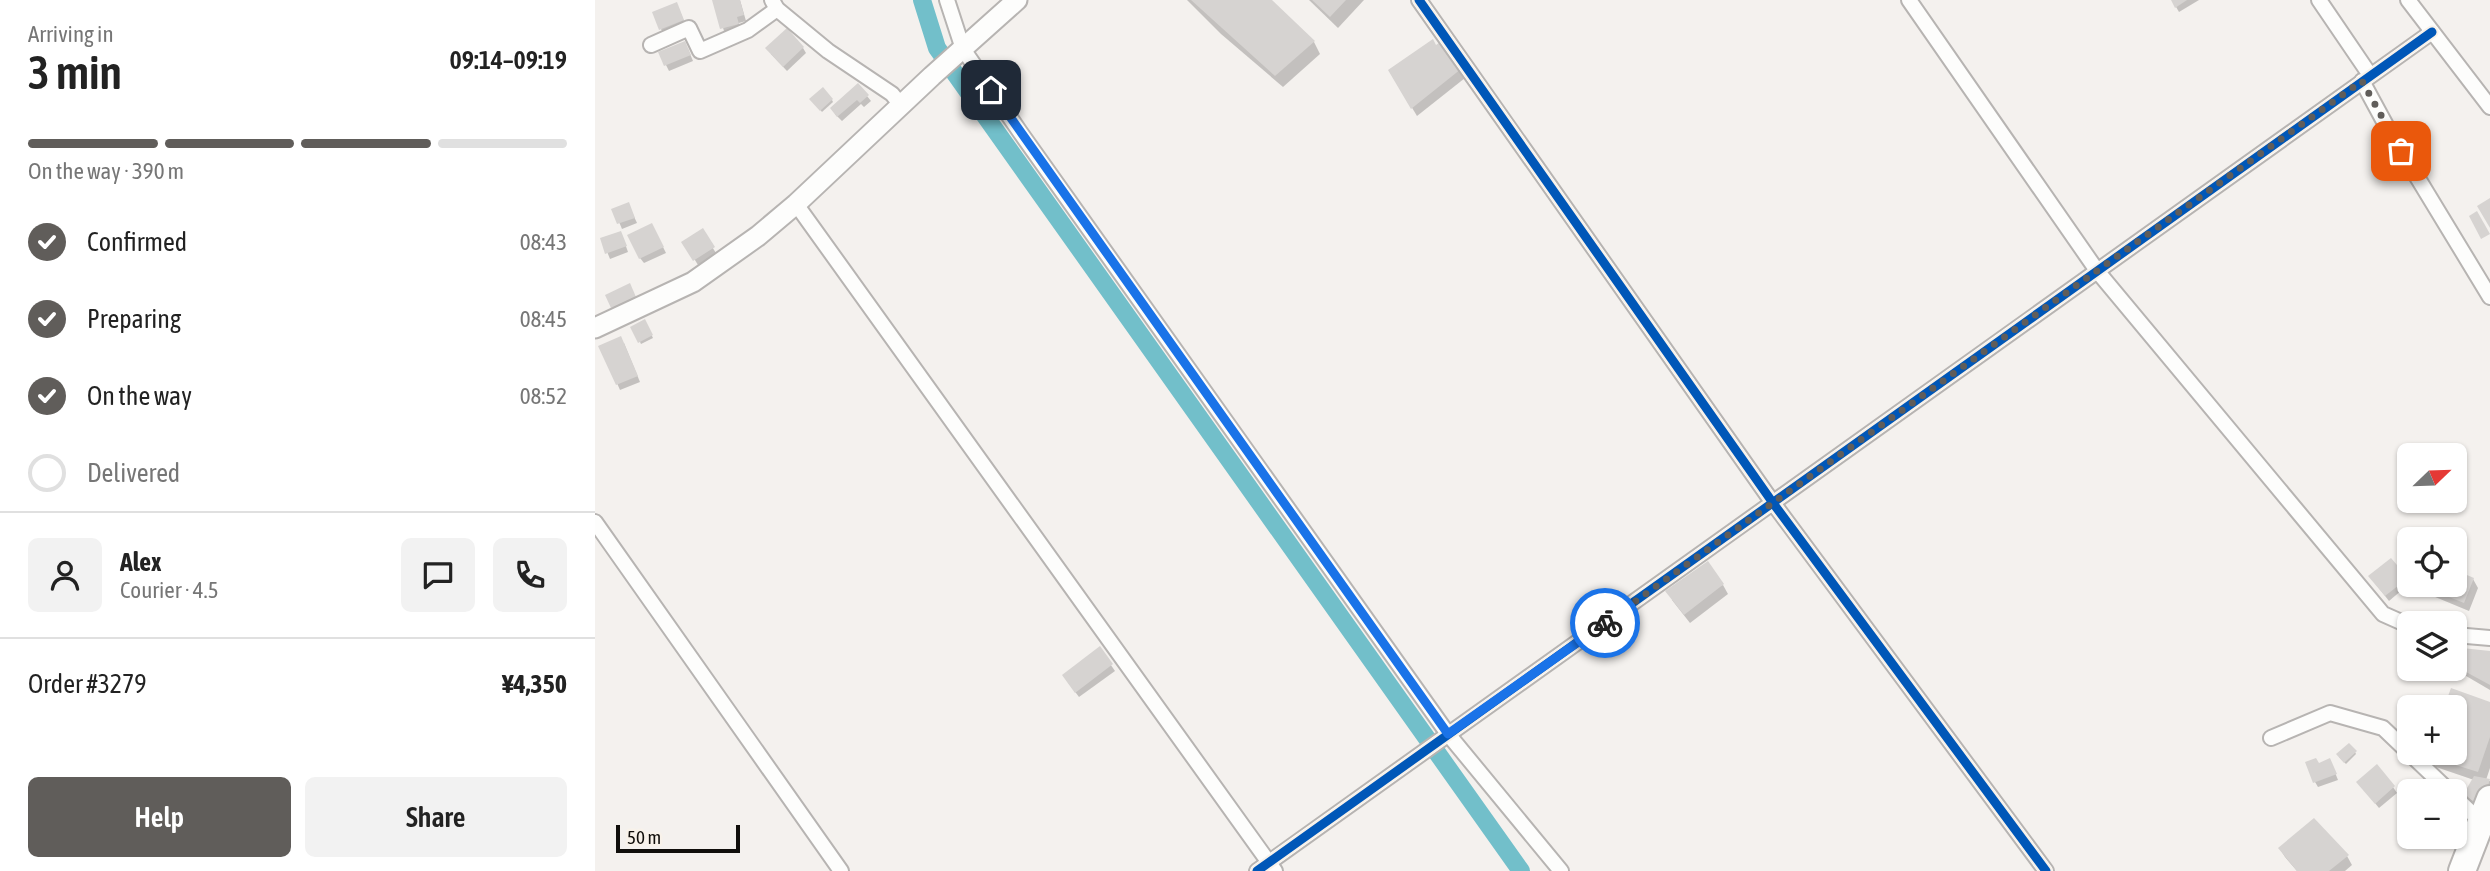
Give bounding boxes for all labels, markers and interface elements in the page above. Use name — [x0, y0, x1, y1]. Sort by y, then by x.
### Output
text: Arriving in — [28, 21, 114, 47]
text: 09:14–09:19 — [450, 45, 567, 75]
text: 3 min — [28, 46, 122, 99]
pin — [961, 60, 1021, 120]
icon: home — [972, 71, 1010, 109]
pin — [2371, 121, 2431, 181]
icon: bag — [2382, 132, 2420, 170]
text: On the way · 390 m — [28, 158, 184, 184]
icon: check — [28, 223, 66, 261]
text: Confirmed — [87, 227, 187, 257]
text: 08:43 — [520, 229, 567, 255]
icon: check — [28, 300, 66, 338]
text: Preparing — [87, 304, 181, 334]
text: 08:45 — [520, 306, 567, 332]
icon: check — [28, 377, 66, 415]
text: On the way — [87, 381, 192, 411]
text: 08:52 — [520, 383, 567, 409]
north arrow — [2397, 443, 2467, 513]
map controls — [2397, 443, 2467, 849]
text: Delivered — [87, 458, 180, 488]
button: locate — [2397, 527, 2467, 597]
button: person — [28, 538, 102, 612]
button: chat — [401, 538, 475, 612]
button: phone — [493, 538, 567, 612]
text: Alex — [120, 547, 161, 577]
text: Courier · 4.5 — [120, 577, 219, 603]
courier — [1570, 588, 1640, 658]
icon: bike — [1586, 604, 1624, 642]
button: layers — [2397, 611, 2467, 681]
text: Order #3279 — [28, 669, 147, 699]
text: ¥4,350 — [502, 669, 567, 699]
button: + — [2397, 695, 2467, 765]
button: Help — [28, 777, 291, 857]
button: Share — [305, 777, 567, 857]
button: − — [2397, 779, 2467, 849]
scale bar — [616, 822, 740, 854]
text: 50 m — [627, 826, 661, 848]

